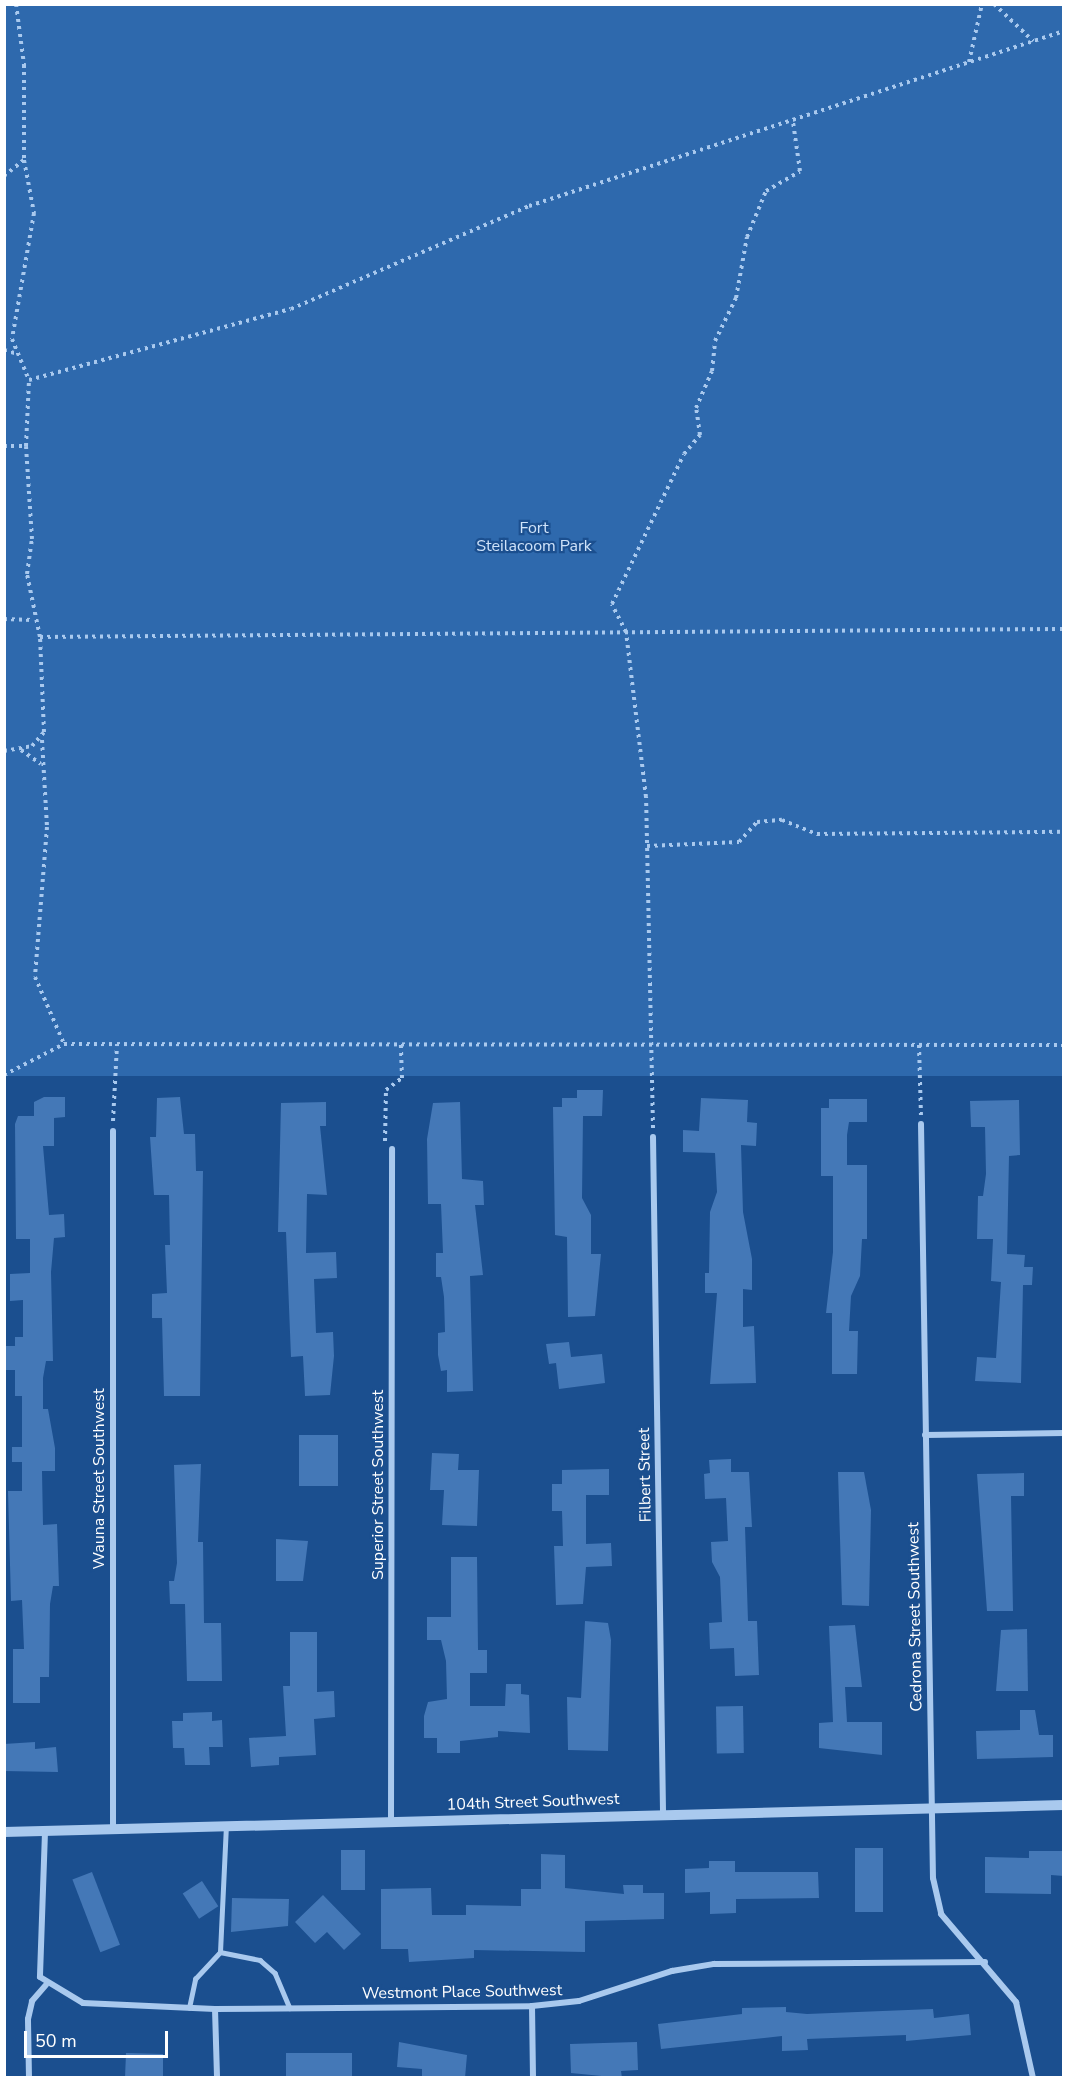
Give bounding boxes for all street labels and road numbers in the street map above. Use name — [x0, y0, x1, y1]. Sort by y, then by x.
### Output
street label: Wauna Street Southwest — [89, 1389, 109, 1569]
street label: Superior Street Southwest — [368, 1390, 388, 1580]
street label: Filbert Street — [635, 1428, 655, 1522]
street label: Cedrona Street Southwest — [904, 1522, 926, 1712]
street label: 104th Street Southwest — [446, 1789, 620, 1815]
street label: Westmont Place Southwest — [362, 1981, 562, 2003]

